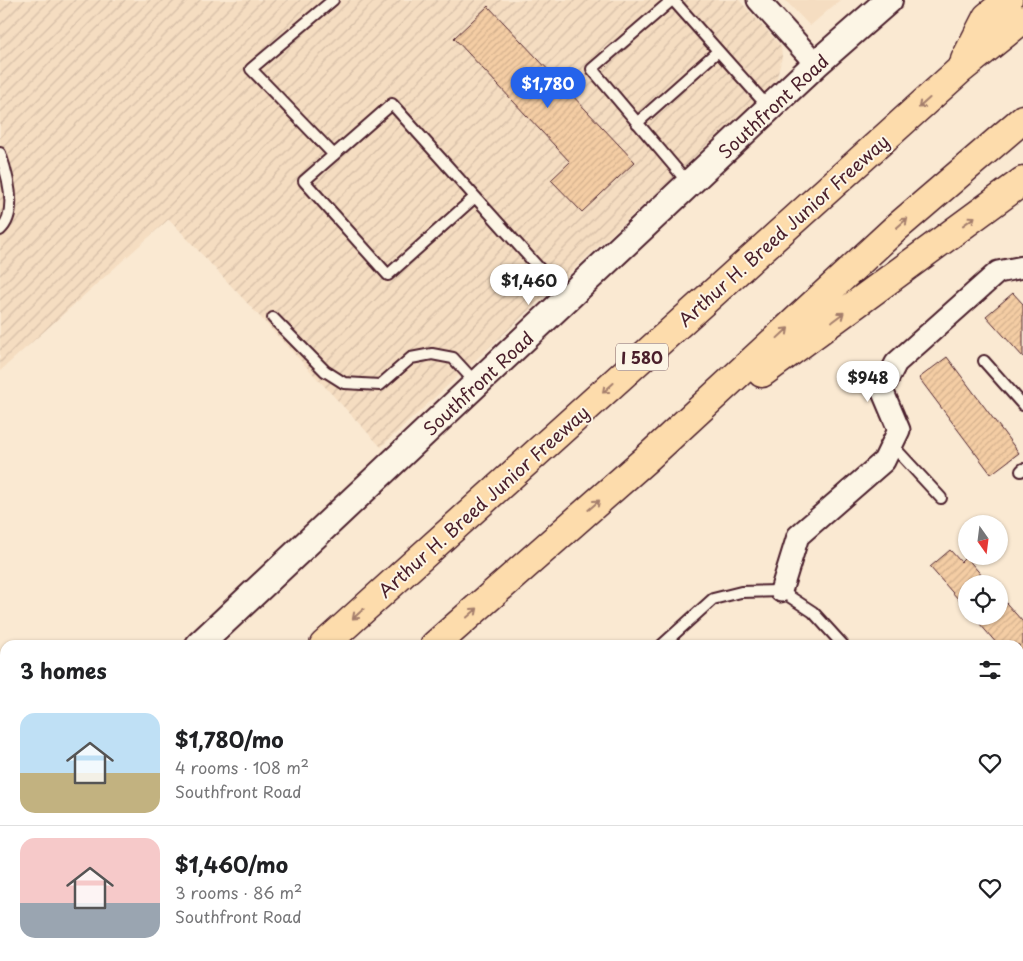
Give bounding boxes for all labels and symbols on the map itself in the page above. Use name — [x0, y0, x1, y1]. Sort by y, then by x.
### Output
street label: Southfront Road — [712, 48, 834, 164]
pin: $1,780 — [507, 66, 589, 109]
one-way arrow — [917, 97, 930, 109]
street label: Arthur H. Breed Junior Freeway — [671, 128, 895, 332]
one-way arrow — [962, 215, 975, 226]
one-way arrow — [896, 217, 909, 228]
pin: $1,460 — [488, 264, 570, 306]
one-way arrow — [831, 311, 844, 322]
street label: Southfront Road — [417, 325, 539, 441]
one-way arrow — [776, 327, 789, 339]
road number: I 580 — [616, 344, 668, 371]
pin: $948 — [838, 360, 898, 403]
one-way arrow — [602, 382, 615, 393]
street label: Arthur H. Breed Junior Freeway — [371, 399, 595, 603]
one-way arrow — [587, 499, 600, 511]
north arrow — [958, 515, 1008, 565]
one-way arrow — [465, 607, 478, 619]
one-way arrow — [351, 608, 364, 620]

